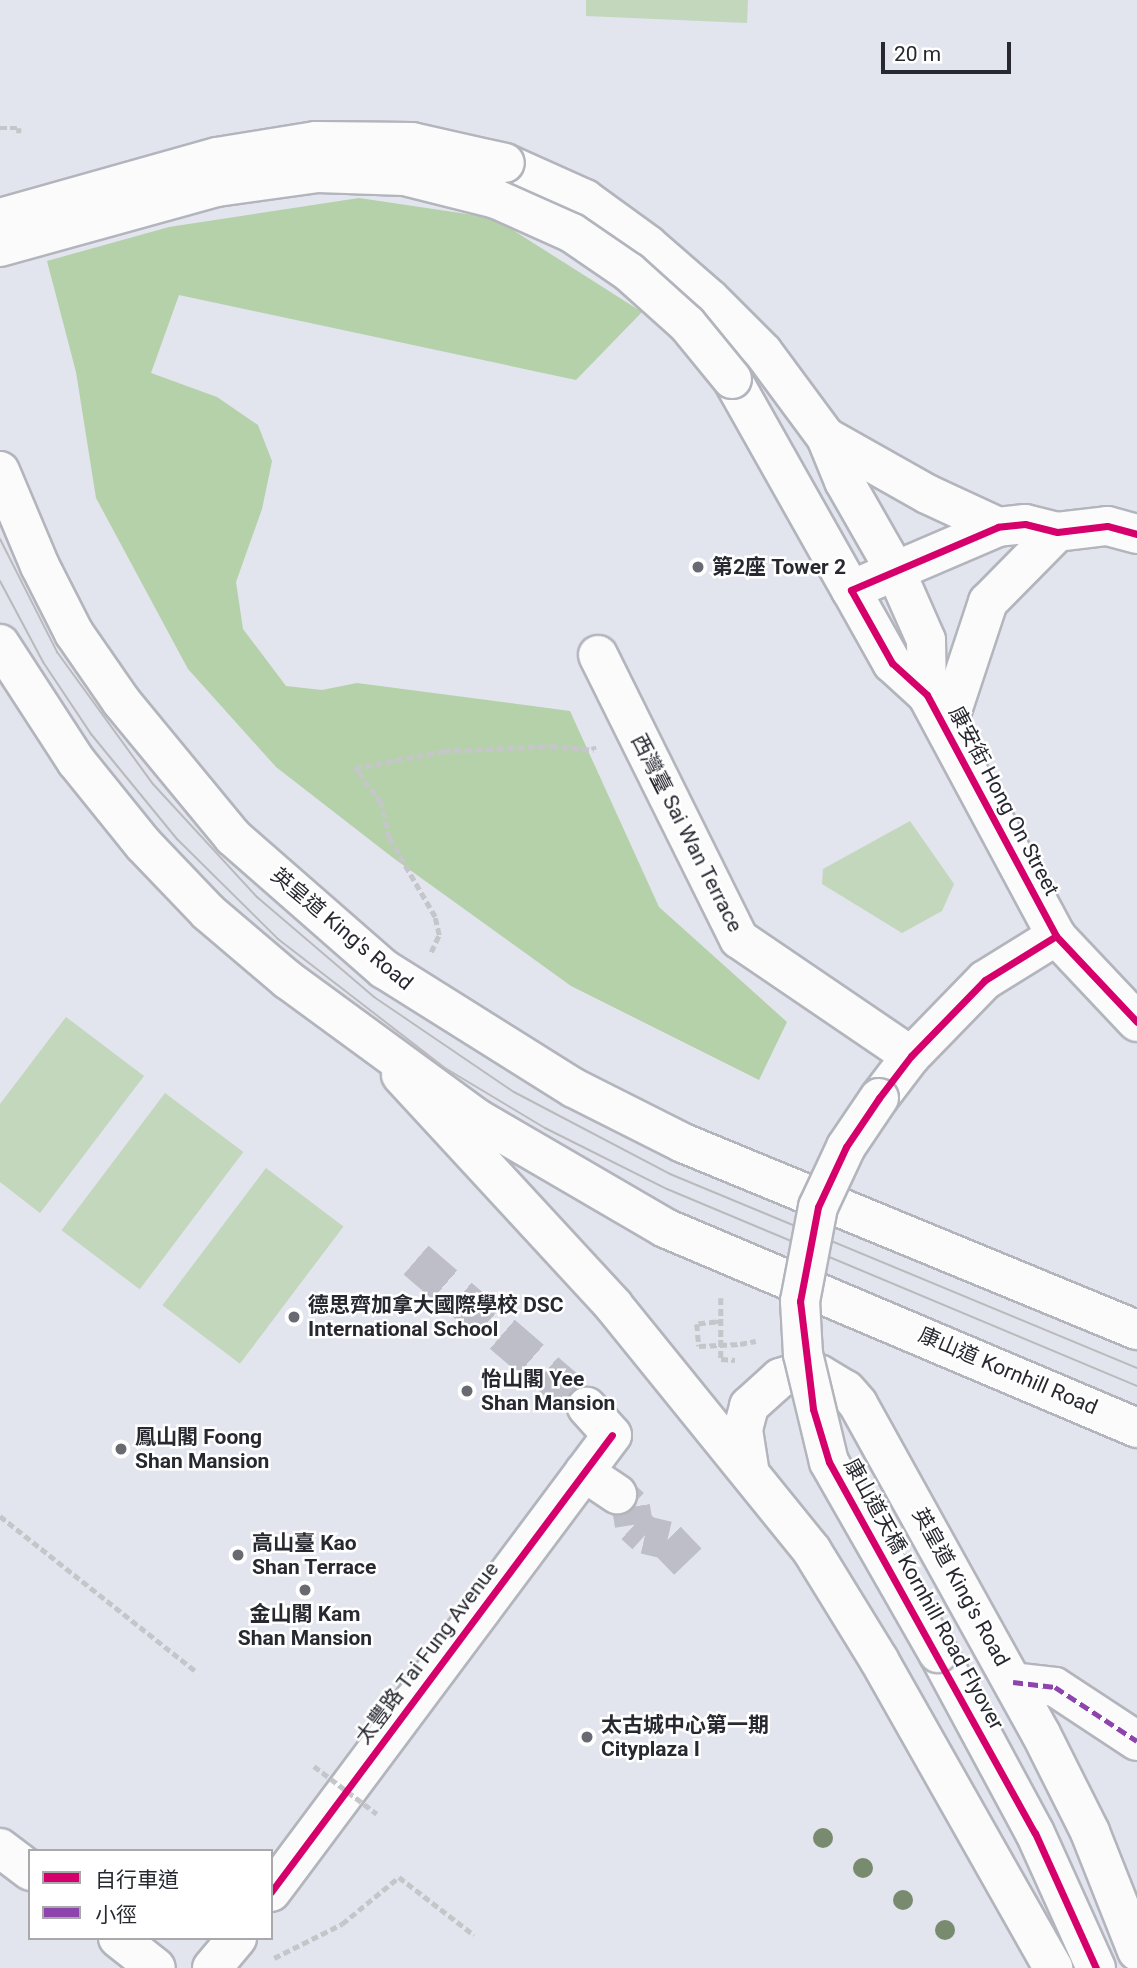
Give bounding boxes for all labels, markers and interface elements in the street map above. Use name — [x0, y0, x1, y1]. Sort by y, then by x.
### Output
scale bar — [885, 28, 1014, 72]
text: 20 m — [894, 42, 941, 66]
place label: 第2座 Tower 2 — [712, 554, 846, 580]
marker: 第2座 Tower 2 — [690, 559, 706, 575]
street label: 康安街 Hong On Street — [943, 702, 1065, 900]
street label: 西灣臺 Sai Wan Terrace — [626, 730, 748, 936]
street label: 英皇道 King's Road — [266, 862, 418, 996]
place label: 德思齊加拿大國際學校 DSC International School — [308, 1292, 564, 1342]
marker: 德思齊加拿大國際學校 DSC International School — [286, 1309, 302, 1325]
street label: 康山道 Kornhill Road — [915, 1322, 1101, 1420]
place label: 怡山閣 Yee Shan Mansion — [481, 1366, 615, 1416]
marker: 怡山閣 Yee Shan Mansion — [459, 1383, 475, 1399]
place label: 鳳山閣 Foong Shan Mansion — [135, 1424, 269, 1474]
marker: 鳳山閣 Foong Shan Mansion — [113, 1441, 129, 1457]
street label: 康山道天橋 Kornhill Road Flyover — [839, 1454, 1009, 1734]
street label: 英皇道 King's Road — [907, 1504, 1015, 1670]
place label: 高山臺 Kao Shan Terrace — [252, 1530, 377, 1580]
marker: 高山臺 Kao Shan Terrace — [230, 1547, 246, 1563]
street label: 太豐路 Tai Fung Avenue — [350, 1557, 504, 1749]
marker: 金山閣 Kam Shan Mansion — [297, 1582, 313, 1598]
place label: 金山閣 Kam Shan Mansion — [238, 1601, 372, 1651]
place label: 太古城中心第一期 Cityplaza I — [601, 1712, 769, 1762]
marker: 太古城中心第一期 Cityplaza I — [579, 1729, 595, 1745]
legend — [28, 1849, 273, 1940]
text: 自行車道 — [95, 1868, 179, 1892]
text: 小徑 — [95, 1903, 137, 1927]

